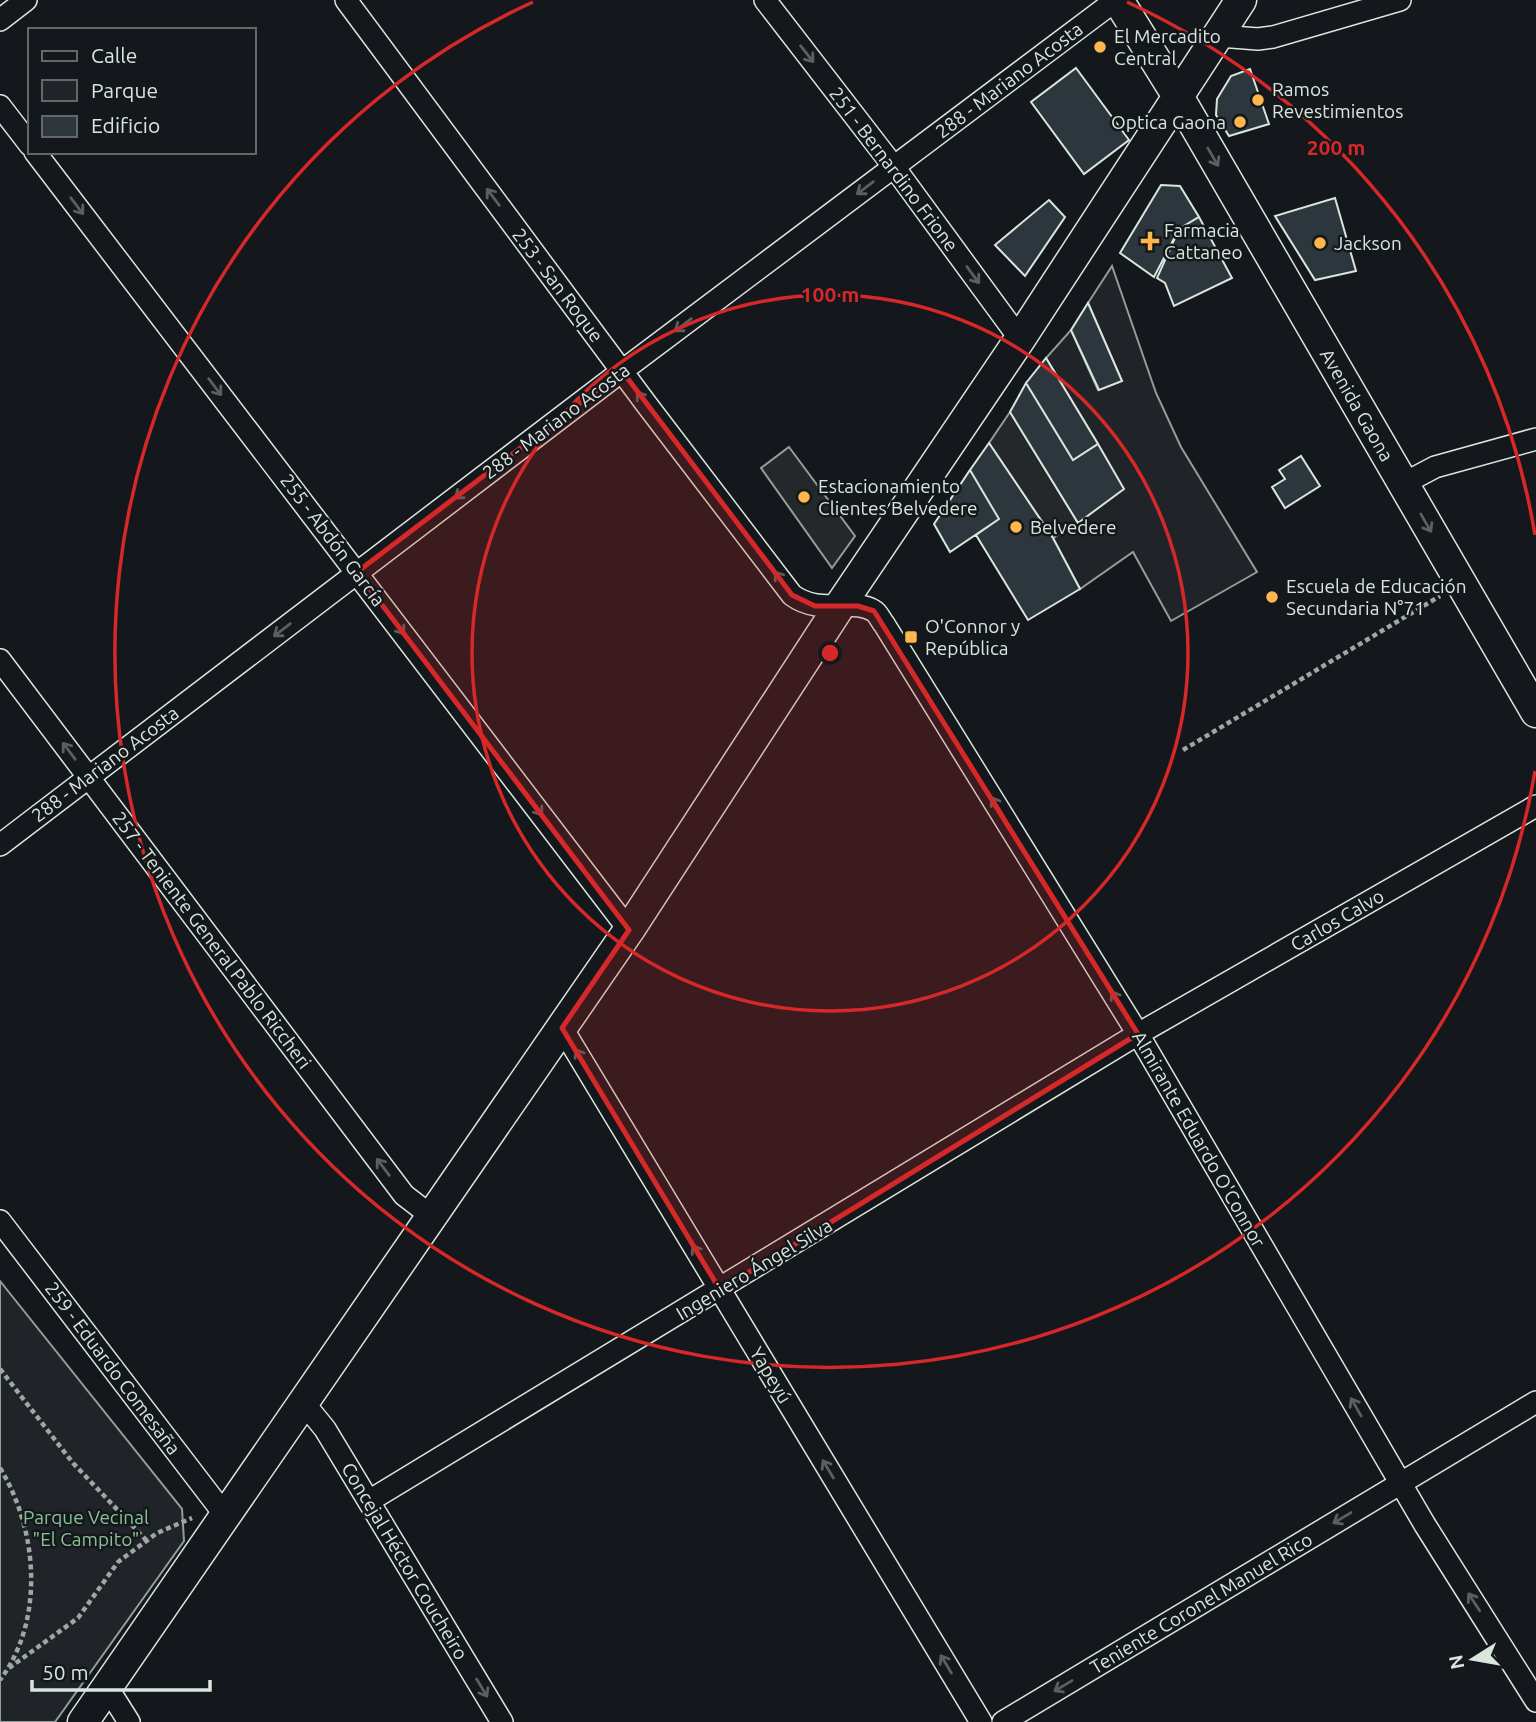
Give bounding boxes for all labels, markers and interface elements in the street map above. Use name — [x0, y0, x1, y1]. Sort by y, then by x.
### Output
street label: 288 - Mariano Acosta — [931, 18, 1087, 142]
place label: El Mercadito Central — [1114, 25, 1221, 69]
legend — [28, 28, 256, 154]
marker: El Mercadito Central — [1092, 39, 1108, 55]
text: Calle — [91, 43, 137, 67]
one-way arrow — [799, 44, 814, 63]
text: Parque — [91, 78, 158, 102]
place label: Ramos Revestimientos — [1272, 78, 1403, 122]
street label: 251 - Bernardino Frione — [825, 83, 963, 255]
marker: Ramos Revestimientos — [1250, 92, 1266, 108]
place label: Optica Gaona — [1111, 111, 1226, 133]
text: Edificio — [91, 113, 160, 137]
marker: Optica Gaona — [1232, 114, 1248, 130]
text: 200 m — [1307, 135, 1365, 159]
one-way arrow — [1206, 146, 1220, 166]
one-way arrow — [856, 181, 875, 195]
one-way arrow — [485, 188, 500, 207]
one-way arrow — [69, 197, 84, 215]
place label: Farmacia Cattaneo — [1164, 219, 1243, 263]
street label: 253 - San Roque — [508, 224, 608, 346]
place label: Jackson — [1334, 232, 1402, 254]
marker: Farmacia Cattaneo — [1142, 233, 1158, 249]
marker: Jackson — [1312, 235, 1328, 251]
one-way arrow — [966, 265, 980, 284]
text: 100 m — [801, 282, 859, 306]
one-way arrow — [675, 317, 693, 332]
street label: Avenida Gaona — [1316, 345, 1398, 465]
street label: 288 - Mariano Acosta — [478, 359, 634, 483]
one-way arrow — [208, 377, 223, 396]
one-way arrow — [636, 390, 651, 409]
street label: 255 - Abdón García — [276, 469, 390, 611]
place label: Estacionamiento Clientes Belvedere — [818, 475, 978, 519]
one-way arrow — [454, 484, 473, 499]
marker: Estacionamiento Clientes Belvedere — [796, 489, 812, 505]
one-way arrow — [1420, 512, 1433, 533]
place label: Belvedere — [1030, 516, 1117, 538]
marker: Belvedere — [1008, 519, 1024, 535]
one-way arrow — [773, 572, 788, 590]
place label: Escuela de Educación Secundaria N°71 — [1286, 575, 1467, 619]
marker: Escuela de Educación Secundaria N°71 — [1264, 589, 1280, 605]
place label: O'Connor y República — [925, 615, 1020, 659]
one-way arrow — [391, 616, 406, 635]
one-way arrow — [273, 622, 292, 637]
marker: O'Connor y República — [903, 629, 919, 645]
centre of rings — [818, 641, 842, 665]
street label: 288 - Mariano Acosta — [27, 702, 183, 826]
one-way arrow — [61, 742, 76, 760]
one-way arrow — [990, 796, 1004, 816]
one-way arrow — [528, 798, 543, 816]
street label: 257 - Teniente General Pablo Riccheri — [108, 807, 316, 1073]
street label: Carlos Calvo — [1286, 884, 1388, 956]
one-way arrow — [1109, 990, 1123, 1010]
street label: Almirante Eduardo O'Connor — [1128, 1027, 1270, 1251]
one-way arrow — [573, 1049, 587, 1069]
one-way arrow — [376, 1157, 391, 1176]
street label: Ingeniero Ángel Silva — [672, 1214, 836, 1324]
one-way arrow — [690, 1244, 704, 1264]
street label: 259 - Eduardo Comesaña — [41, 1277, 185, 1459]
street label: Yapeyú — [746, 1343, 796, 1407]
one-way arrow — [1349, 1397, 1362, 1418]
street label: Concejal Héctor Coucheiro — [337, 1459, 473, 1663]
one-way arrow — [821, 1460, 835, 1480]
park label: Parque Vecinal "El Campito" — [23, 1506, 149, 1550]
one-way arrow — [1332, 1512, 1352, 1526]
street label: Teniente Coronel Manuel Rico — [1086, 1528, 1316, 1678]
one-way arrow — [1466, 1592, 1480, 1612]
north arrow — [1438, 1624, 1508, 1694]
scale bar — [32, 1648, 210, 1692]
text: N — [1444, 1653, 1468, 1671]
one-way arrow — [939, 1654, 953, 1674]
text: 50 m — [42, 1660, 89, 1684]
one-way arrow — [475, 1678, 489, 1698]
one-way arrow — [1053, 1679, 1073, 1693]

